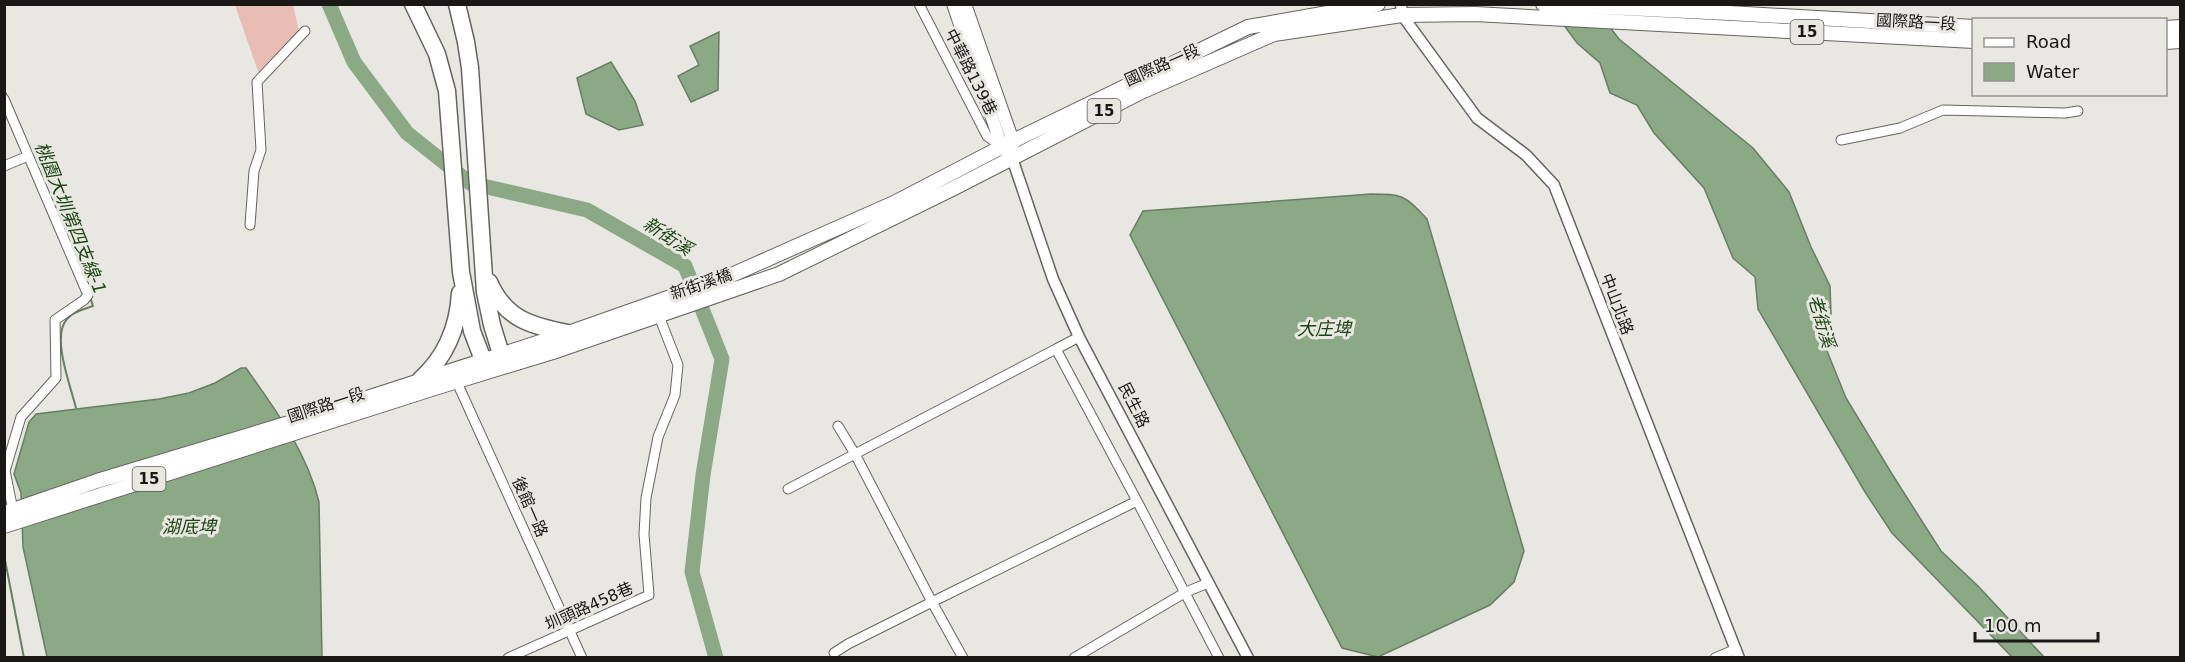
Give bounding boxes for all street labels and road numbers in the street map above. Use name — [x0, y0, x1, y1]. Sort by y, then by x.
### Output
street label: 國際路一段 — [1876, 10, 1956, 34]
road number: 15 — [1790, 20, 1824, 44]
street label: 中華路139巷 — [941, 26, 1001, 118]
street label: 國際路一段 — [1122, 40, 1202, 90]
road number: 15 — [1088, 99, 1120, 123]
street label: 新街溪橋 — [668, 265, 734, 303]
street label: 中山北路 — [1597, 271, 1637, 337]
street label: 民生路 — [1115, 379, 1153, 431]
street label: 國際路一段 — [285, 384, 367, 426]
road number: 15 — [132, 467, 166, 491]
street label: 後館一路 — [508, 474, 552, 540]
street label: 圳頭路458巷 — [542, 578, 636, 634]

